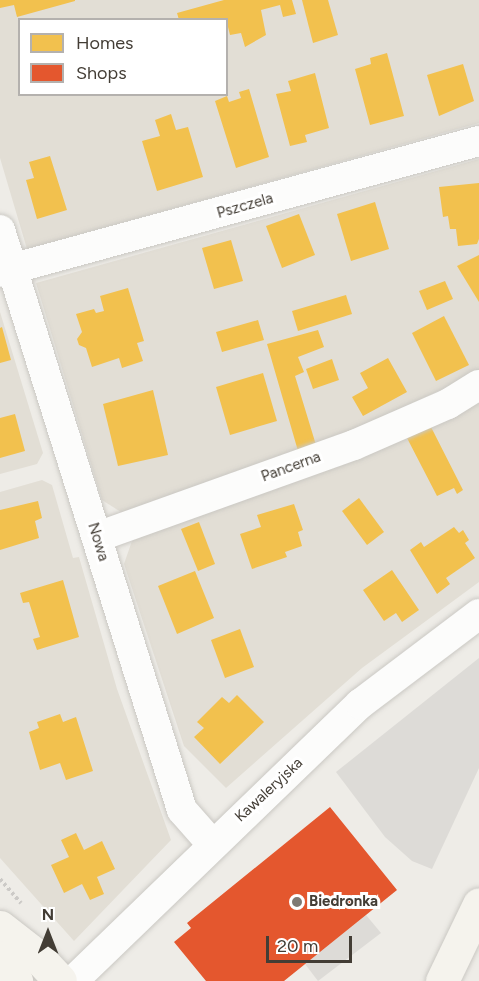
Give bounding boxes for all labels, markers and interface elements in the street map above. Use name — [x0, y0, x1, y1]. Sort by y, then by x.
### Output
legend — [18, 18, 228, 96]
text: Homes — [76, 32, 134, 54]
text: Shops — [76, 62, 127, 84]
street label: Pszczela — [215, 189, 275, 223]
street label: Pancerna — [259, 448, 323, 486]
street label: Nowa — [84, 521, 112, 563]
street label: Kawaleryjska — [231, 754, 307, 826]
place label: Biedronka — [309, 893, 378, 911]
marker: Biedronka — [290, 895, 304, 909]
north arrow — [18, 903, 78, 963]
text: N — [42, 905, 54, 924]
scale bar — [269, 924, 354, 962]
text: 20 m — [277, 935, 318, 957]

